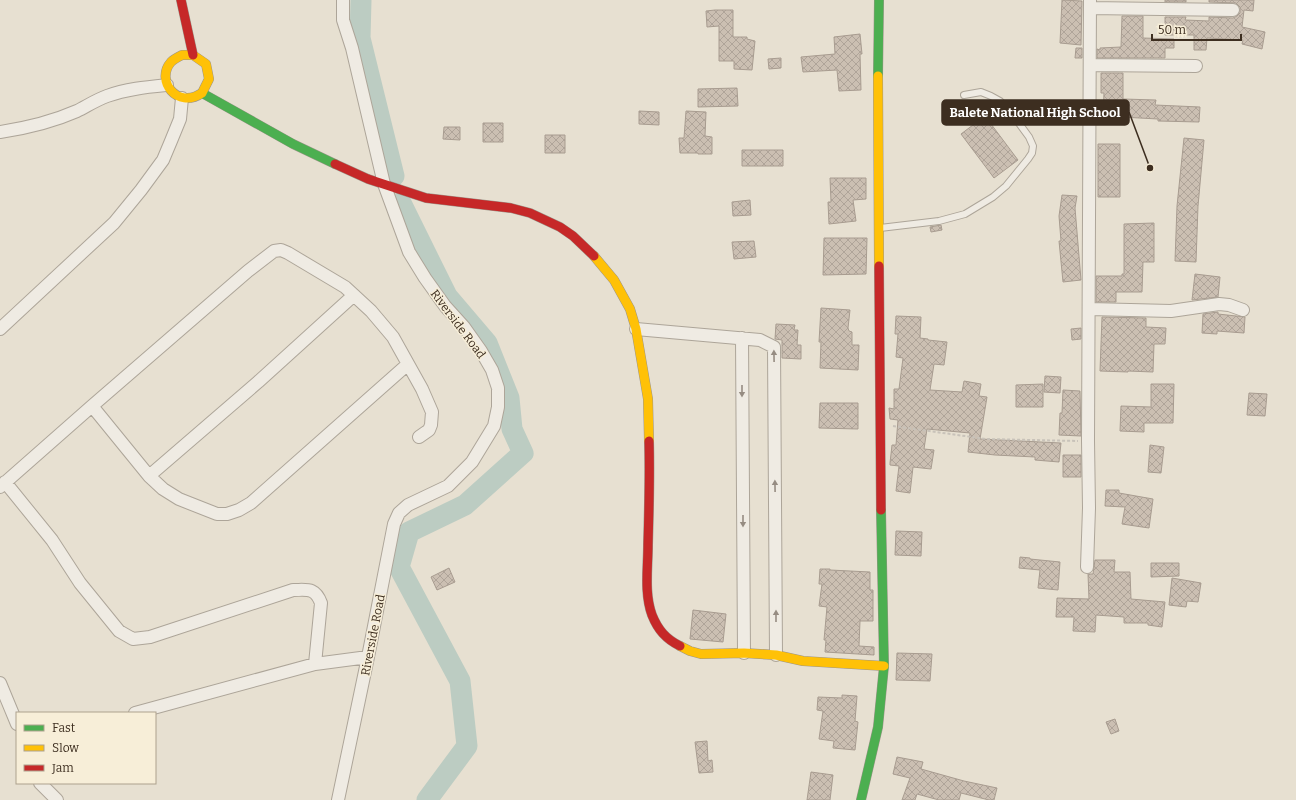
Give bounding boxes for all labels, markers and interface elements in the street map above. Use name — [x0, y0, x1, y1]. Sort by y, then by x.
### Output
scale bar — [1152, 16, 1241, 42]
text: 50 m — [1158, 23, 1187, 37]
callout: Balete National High School — [942, 100, 1129, 125]
text: Balete National High School — [950, 105, 1121, 120]
street label: Riverside Road — [428, 287, 488, 361]
one-way arrow — [771, 349, 777, 362]
one-way arrow — [739, 385, 745, 398]
one-way arrow — [772, 479, 778, 492]
one-way arrow — [740, 515, 746, 528]
street label: Riverside Road — [358, 593, 388, 677]
one-way arrow — [773, 609, 779, 622]
legend — [16, 712, 156, 784]
text: Fast — [52, 721, 76, 735]
text: Slow — [52, 741, 79, 755]
text: Jam — [51, 761, 74, 775]

